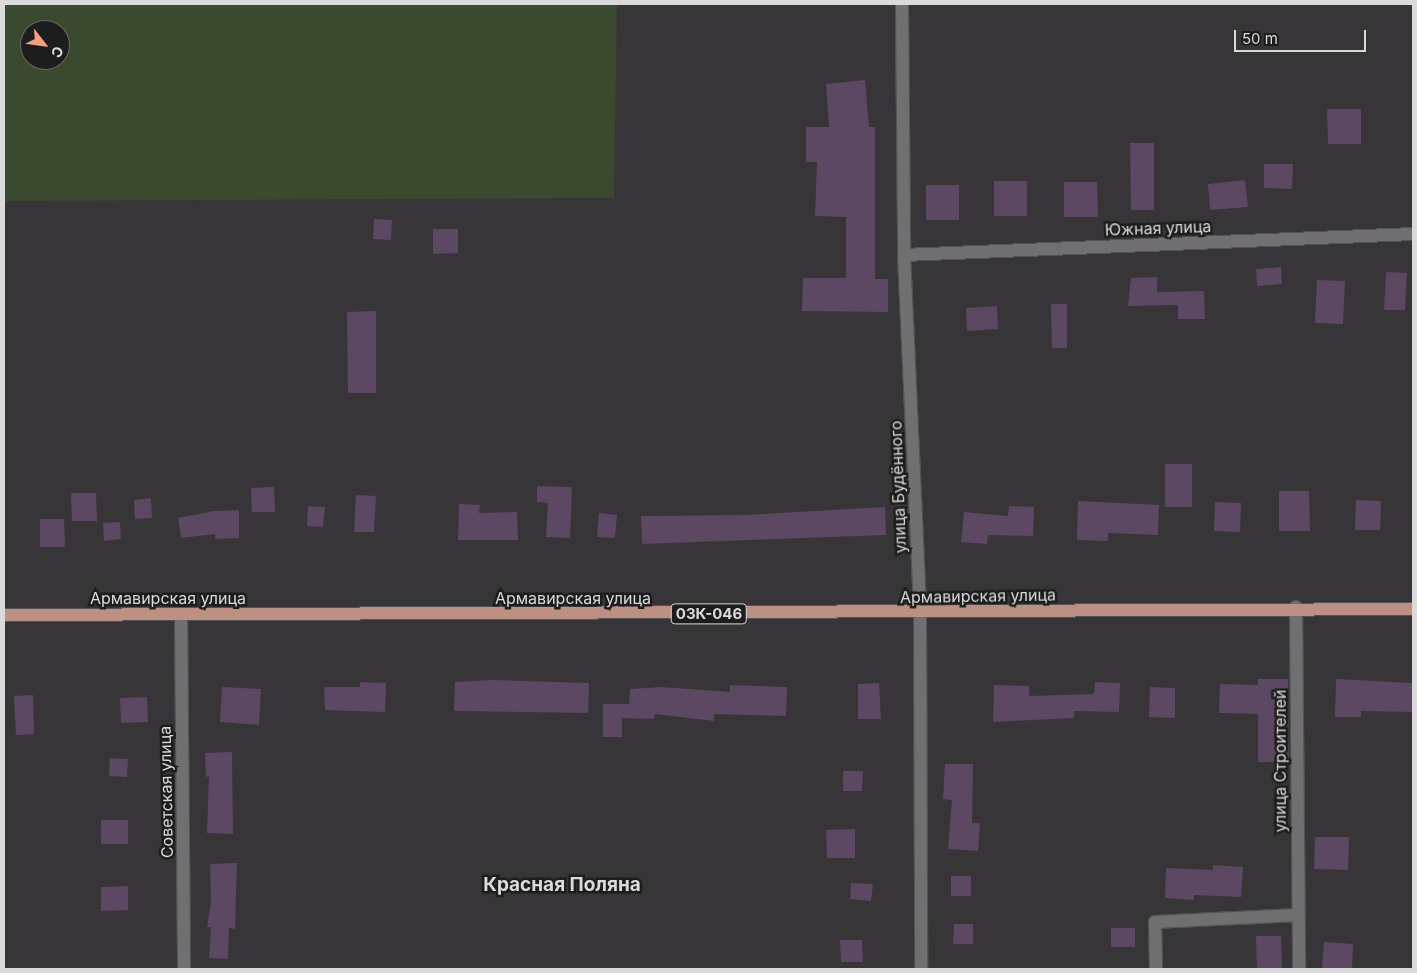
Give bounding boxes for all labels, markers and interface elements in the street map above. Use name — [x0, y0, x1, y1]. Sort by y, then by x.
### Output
north arrow — [20, 20, 70, 70]
scale bar — [1237, 20, 1370, 52]
text: 50 m — [1242, 29, 1278, 48]
text: С — [48, 44, 68, 61]
street label: Южная улица — [1104, 217, 1212, 239]
street label: улица Будённого — [886, 420, 910, 554]
street label: Армавирская улица — [900, 585, 1056, 607]
street label: Армавирская улица — [90, 588, 246, 608]
street label: Армавирская улица — [495, 588, 651, 608]
road number: 03К-046 — [670, 602, 748, 626]
street label: улица Строителей — [1270, 690, 1290, 832]
street label: Советская улица — [155, 726, 177, 858]
district label: Красная Поляна — [483, 874, 641, 896]

